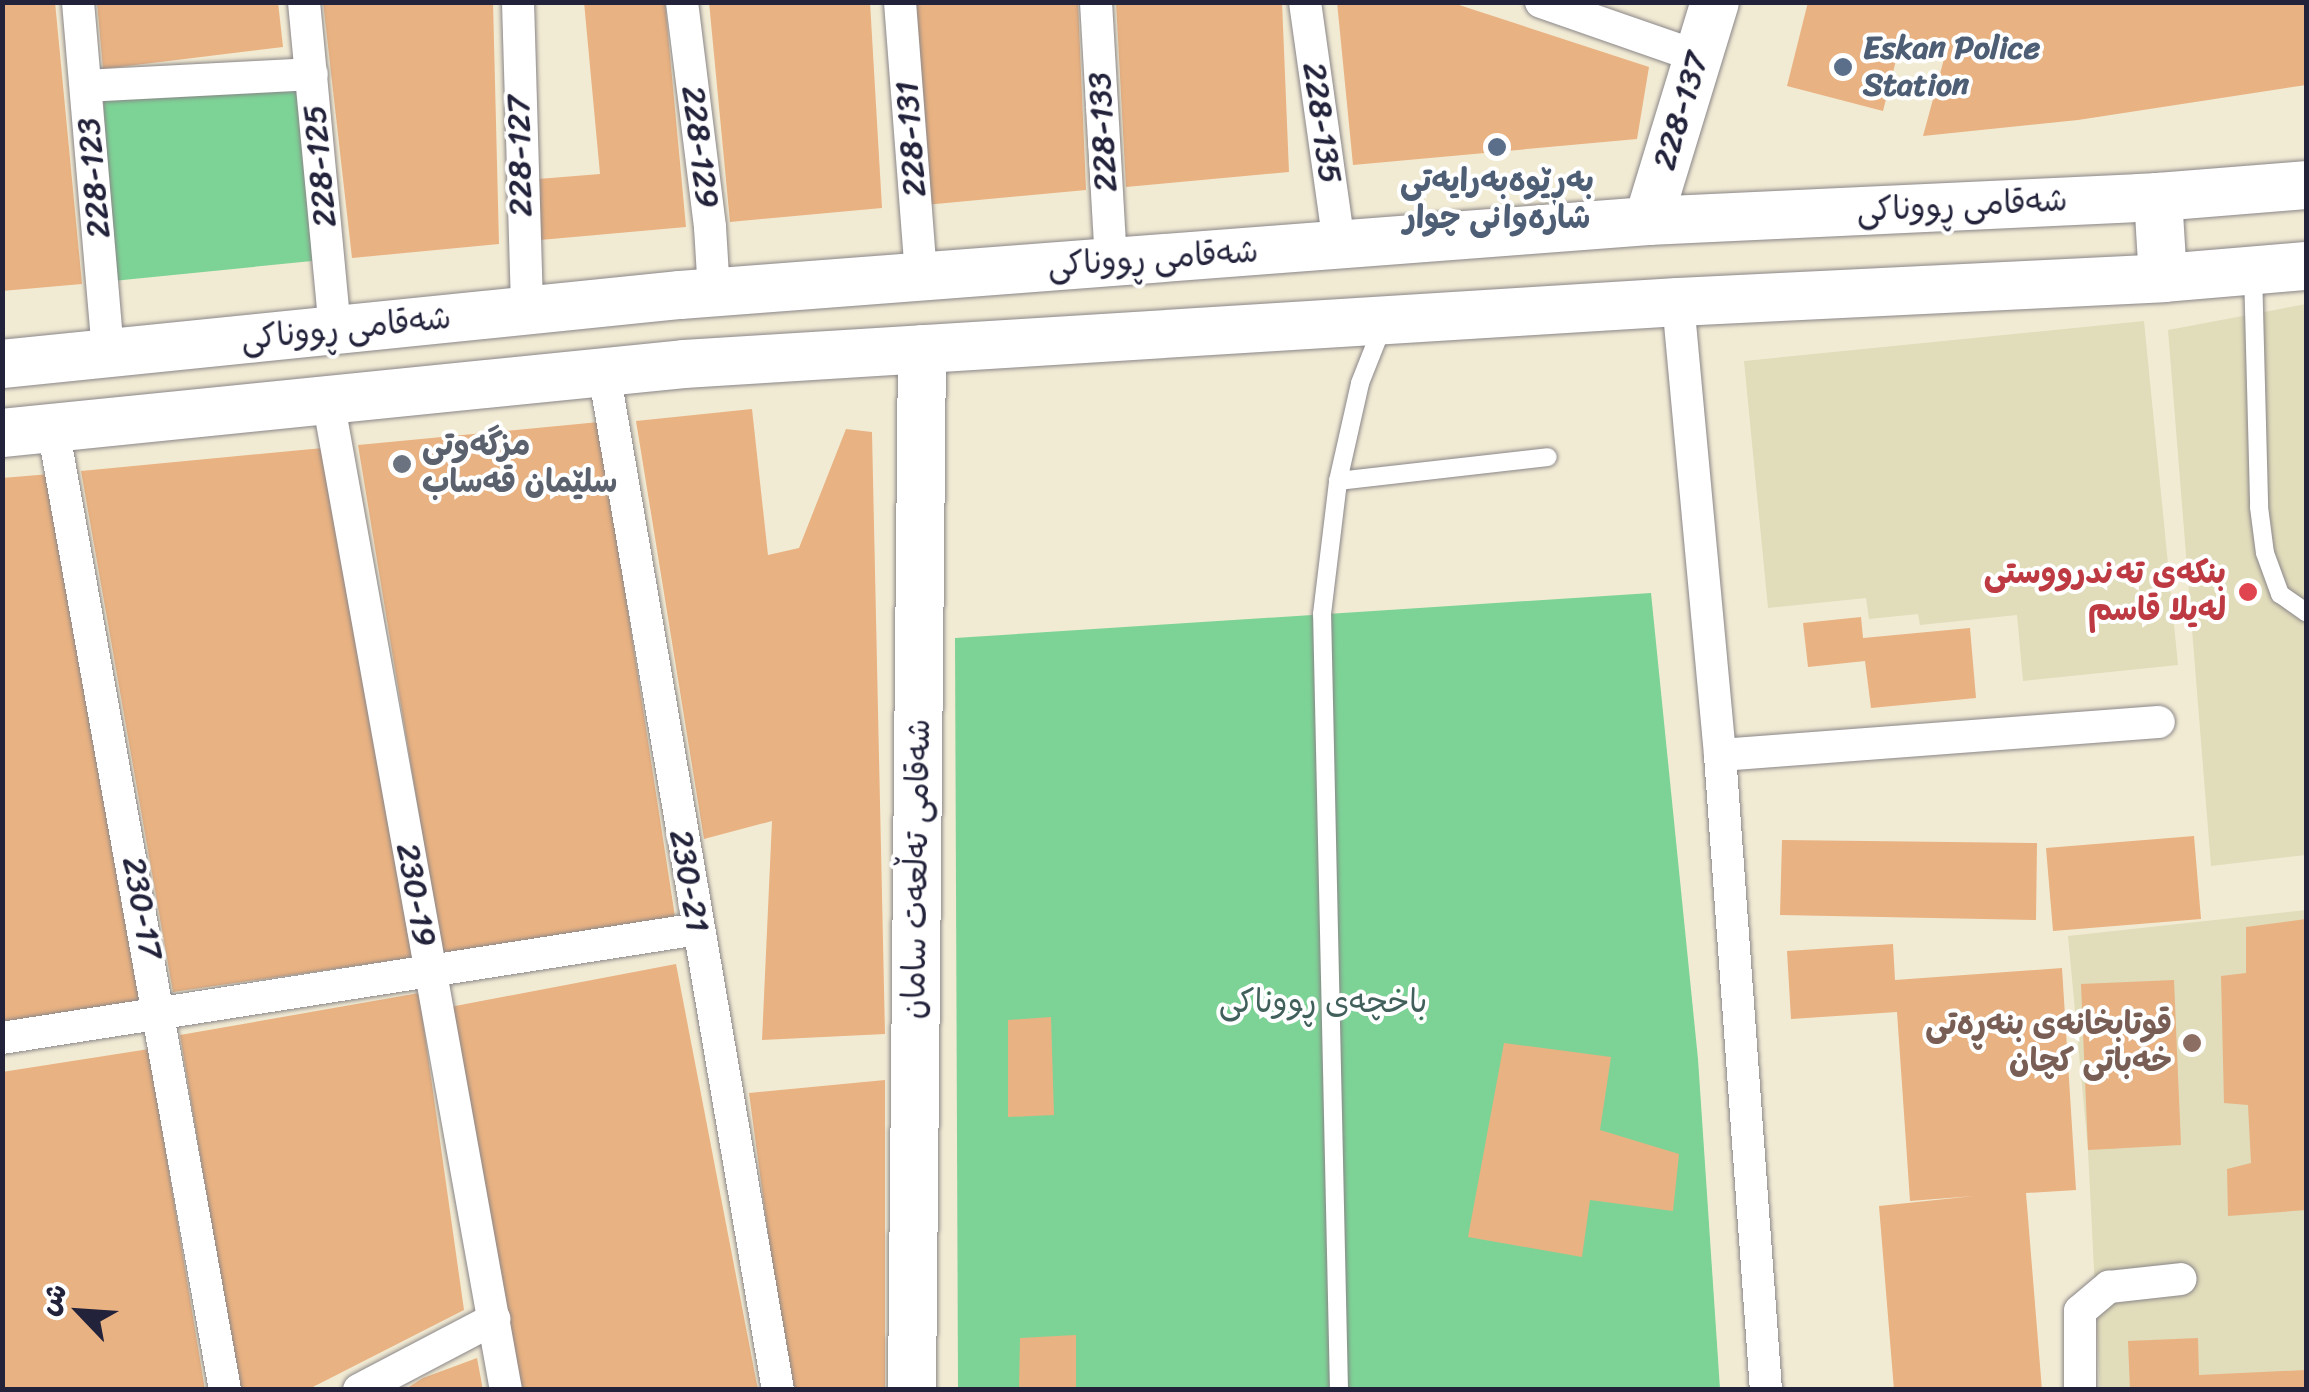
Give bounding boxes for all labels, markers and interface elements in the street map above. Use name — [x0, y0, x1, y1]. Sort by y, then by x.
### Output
place label: Eskan Police Station — [1863, 30, 2039, 105]
street label: 228-137 — [1645, 48, 1717, 174]
marker: Eskan Police Station — [1832, 56, 1854, 78]
street label: 228-135 — [1295, 60, 1349, 186]
street label: 228-133 — [1081, 71, 1125, 193]
street label: 228-131 — [888, 80, 934, 198]
street label: 228-129 — [673, 84, 727, 210]
street label: 228-127 — [500, 95, 540, 217]
street label: 228-125 — [296, 103, 344, 229]
street label: 228-123 — [70, 116, 118, 240]
marker: بەڕێوەبەرایەتی شارەوانی چوار — [1486, 136, 1508, 158]
place label: بەڕێوەبەرایەتی شارەوانی چوار — [1400, 163, 1594, 238]
street label: شەقامی ڕووناکی — [1856, 181, 2068, 231]
street label: شەقامی ڕووناکی — [1046, 232, 1260, 286]
street label: شەقامی ڕووناکی — [239, 299, 453, 359]
place label: مزگەوتی سلێمان قەساب — [422, 427, 617, 502]
marker: مزگەوتی سلێمان قەساب — [391, 453, 413, 475]
place label: بنکەی تەندرووستی لەیلا قاسم — [1984, 555, 2226, 630]
marker: بنکەی تەندرووستی لەیلا قاسم — [2235, 579, 2261, 605]
street label: شەقامی تەڵعەت سامان — [895, 718, 939, 1020]
street label: 230-21 — [661, 827, 717, 935]
street label: 230-19 — [388, 840, 444, 950]
street label: 230-17 — [114, 854, 170, 962]
park label: باخچەی ڕووناکی — [1219, 983, 1427, 1021]
place label: قوتابخانەی بنەڕەتی خەباتی کچان — [1925, 1006, 2172, 1081]
marker: قوتابخانەی بنەڕەتی خەباتی کچان — [2181, 1032, 2203, 1054]
north arrow — [30, 1262, 130, 1362]
text: ش — [24, 1275, 81, 1323]

